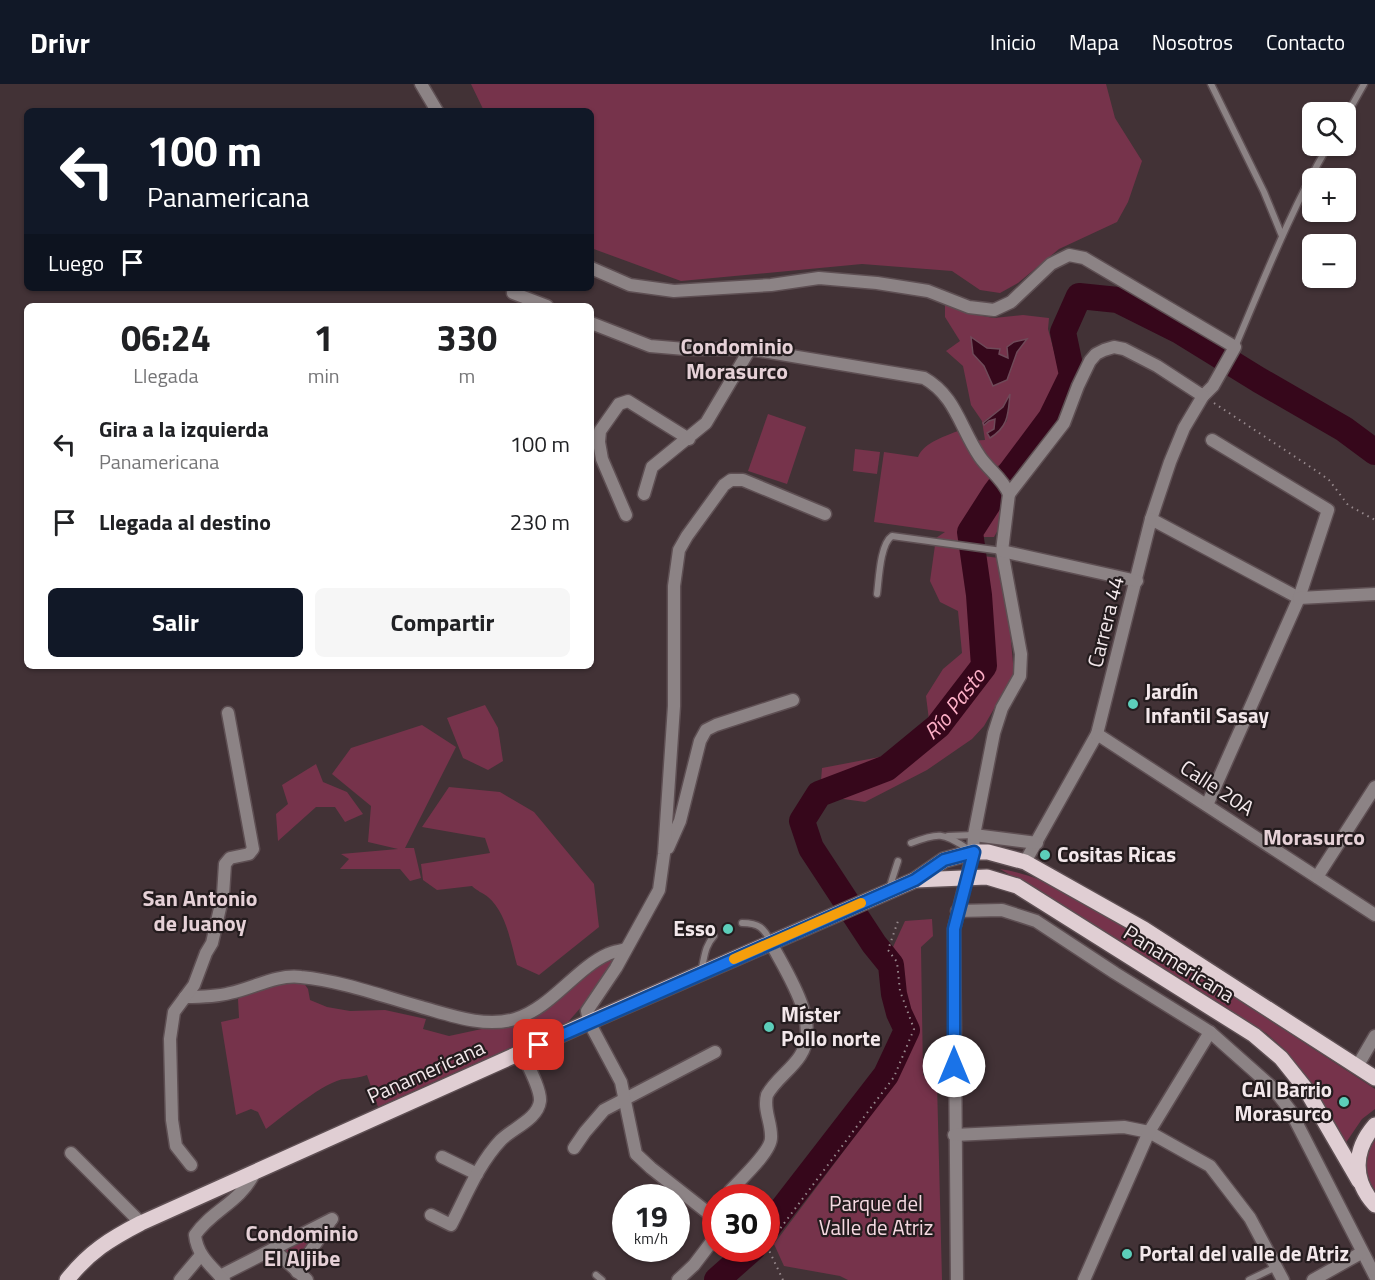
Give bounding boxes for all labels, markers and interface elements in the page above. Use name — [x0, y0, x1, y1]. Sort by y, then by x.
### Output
text: Drivr — [30, 21, 90, 64]
text: Inicio — [990, 26, 1036, 58]
text: Mapa — [1069, 26, 1119, 58]
text: Nosotros — [1152, 26, 1233, 58]
text: Contacto — [1266, 26, 1345, 58]
map controls — [1302, 102, 1356, 288]
button: search — [1302, 102, 1356, 156]
text: 100 m — [147, 118, 262, 182]
icon: left — [48, 132, 126, 210]
button: + — [1302, 168, 1356, 222]
text: Panamericana — [147, 176, 309, 217]
button: − — [1302, 234, 1356, 288]
text: Luego — [48, 246, 104, 280]
icon: arrive — [116, 246, 149, 279]
text: 06:24 — [121, 310, 211, 365]
text: 1 — [314, 310, 334, 365]
text: 330 — [437, 310, 497, 365]
district label: Condominio Morasurco — [680, 329, 794, 388]
text: Llegada — [133, 360, 198, 391]
text: min — [308, 360, 340, 391]
text: m — [458, 360, 475, 391]
text: Gira a la izquierda — [99, 412, 269, 446]
text: 100 m — [510, 427, 570, 461]
icon: left — [48, 428, 81, 461]
text: Panamericana — [99, 446, 219, 477]
text: Llegada al destino — [99, 505, 271, 539]
text: 230 m — [510, 505, 570, 539]
icon: arrive — [48, 506, 81, 539]
street label: Carrera 44 — [1078, 573, 1132, 671]
button: Salir — [48, 588, 303, 657]
button: Compartir — [315, 588, 570, 657]
water label: Río Pasto — [916, 660, 994, 748]
place label: Jardín Infantil Sasay — [1145, 675, 1269, 731]
marker: Jardín Infantil Sasay — [1126, 697, 1140, 711]
street label: Calle 20A — [1174, 751, 1261, 823]
district label: Morasurco — [1263, 820, 1365, 854]
place label: Cositas Ricas — [1057, 838, 1176, 870]
marker: Cositas Ricas — [1038, 848, 1052, 862]
district label: San Antonio de Juanoy — [143, 881, 257, 940]
place label: Esso — [673, 912, 716, 944]
street label: Panamericana — [1118, 916, 1242, 1010]
marker: Esso — [721, 922, 735, 936]
place label: Míster Pollo norte — [781, 998, 881, 1054]
pin — [513, 1019, 564, 1070]
marker: Míster Pollo norte — [762, 1020, 776, 1034]
icon: arrive — [522, 1028, 555, 1061]
street label: Panamericana — [361, 1031, 490, 1111]
position arrow — [922, 1034, 986, 1098]
place label: CAI Barrio Morasurco — [1235, 1073, 1332, 1129]
marker: CAI Barrio Morasurco — [1337, 1095, 1351, 1109]
speed limit sign: 30 — [702, 1184, 780, 1262]
park label: Parque del Valle de Atriz — [819, 1187, 933, 1243]
text: 19 — [634, 1193, 668, 1239]
district label: Condominio El Aljibe — [245, 1216, 359, 1275]
text: km/h — [634, 1227, 668, 1250]
place label: Portal del valle de Atriz — [1139, 1237, 1349, 1269]
marker: Portal del valle de Atriz — [1120, 1247, 1134, 1261]

